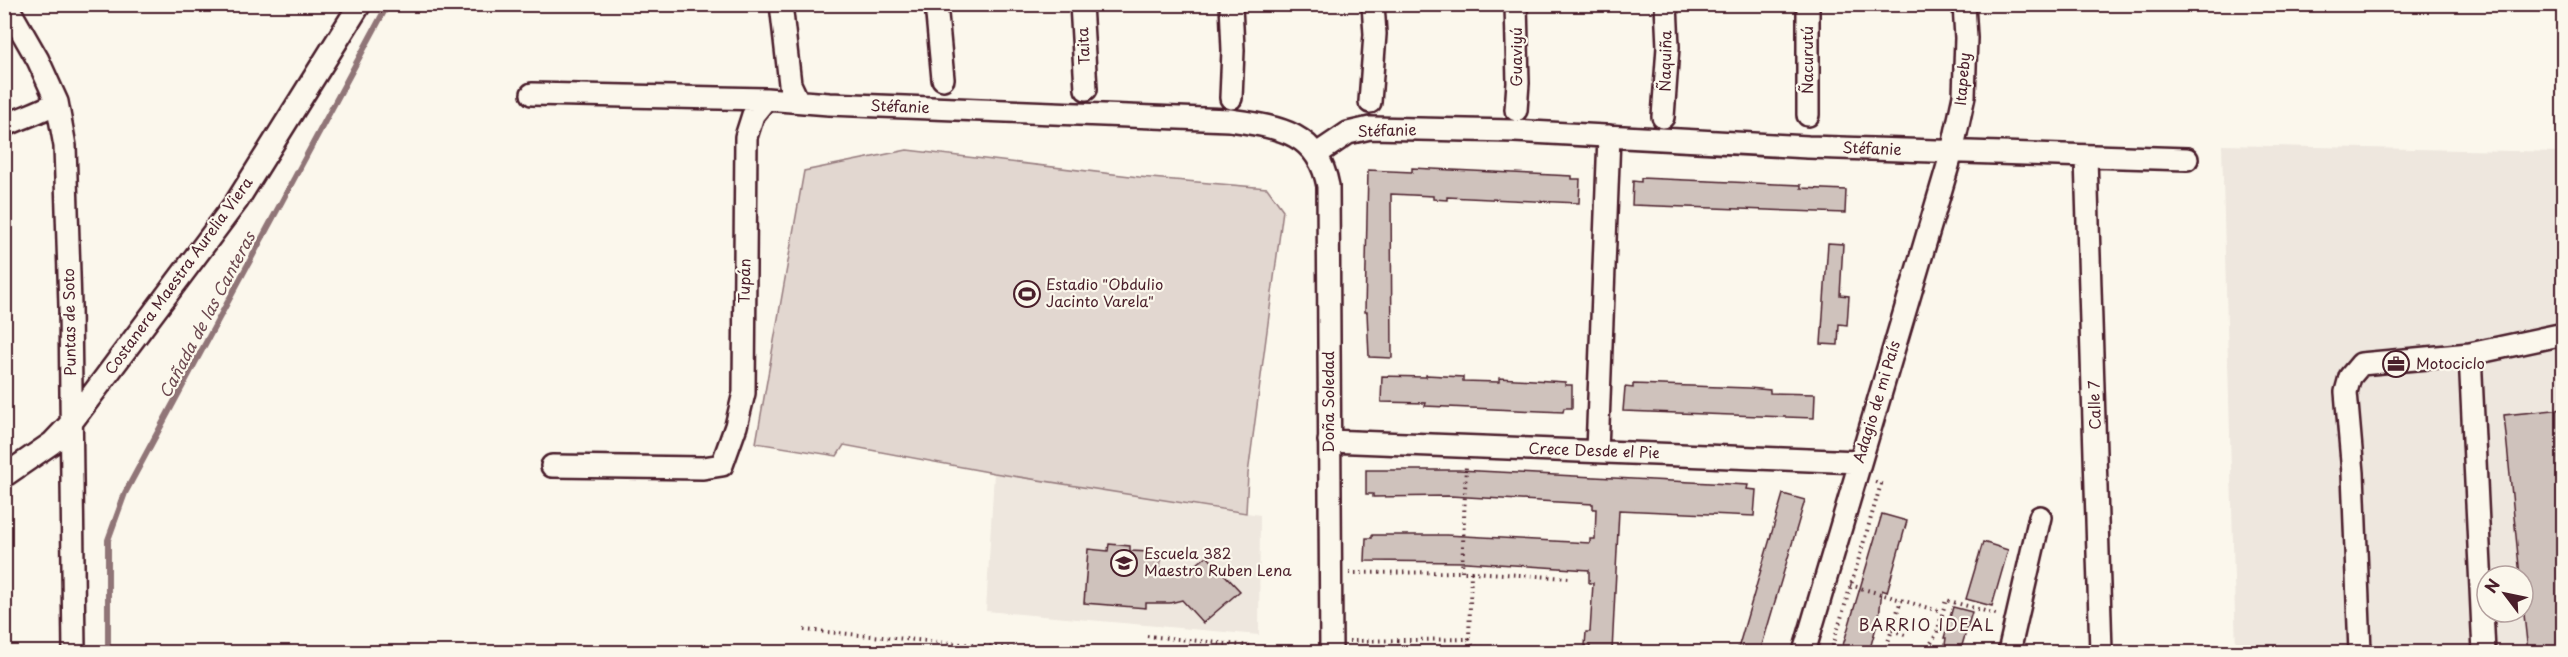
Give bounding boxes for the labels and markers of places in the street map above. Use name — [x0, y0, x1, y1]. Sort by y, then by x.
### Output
place label: Estadio "Obdulio Jacinto Varela" — [1046, 272, 1163, 312]
sports icon: Estadio "Obdulio Jacinto Varela" — [1012, 279, 1042, 309]
office icon: Motociclo — [2381, 349, 2411, 379]
place label: Motociclo — [2416, 351, 2485, 374]
place label: Escuela 382 Maestro Ruben Lena — [1144, 541, 1292, 581]
school or university icon: Escuela 382 Maestro Ruben Lena — [1109, 548, 1139, 578]

